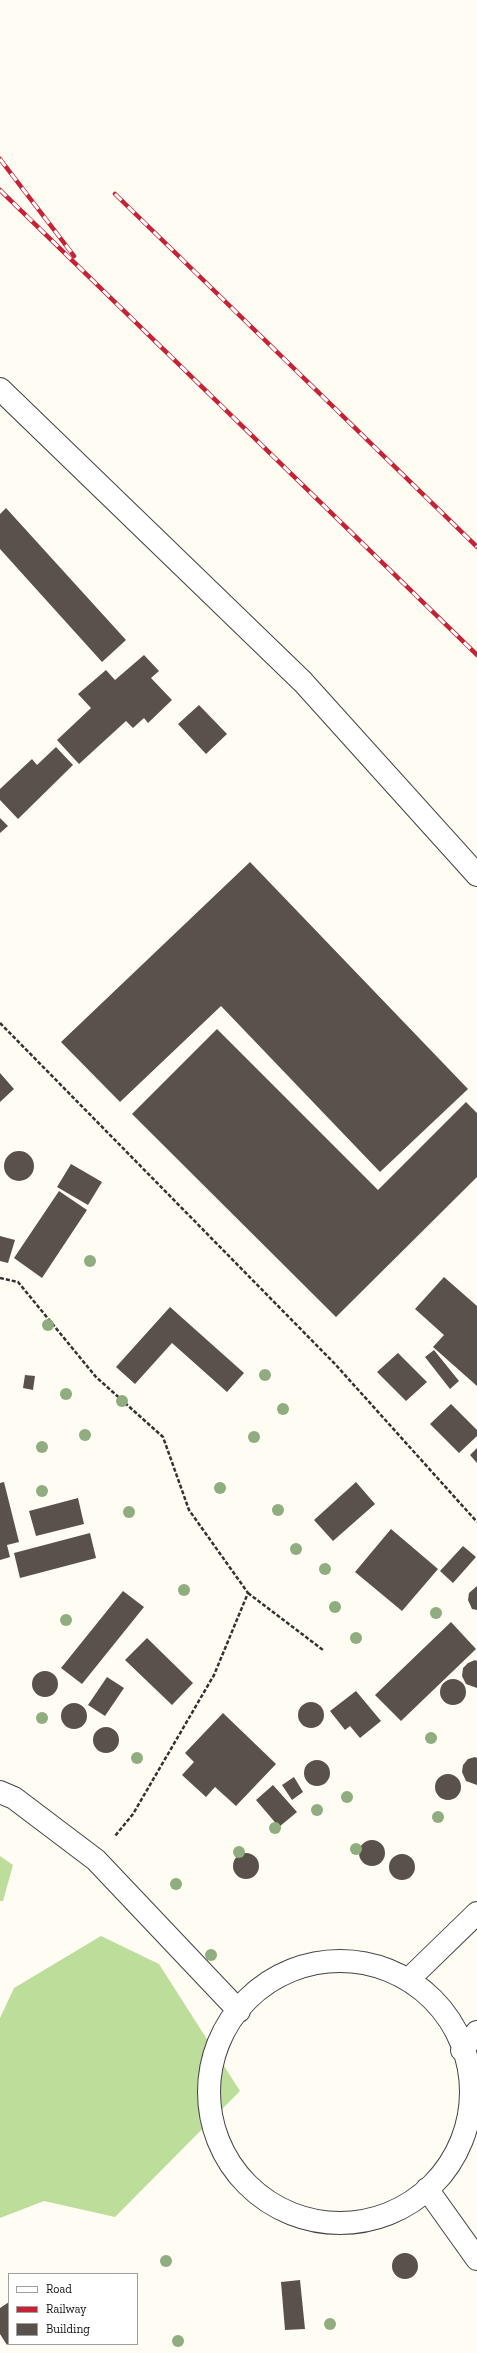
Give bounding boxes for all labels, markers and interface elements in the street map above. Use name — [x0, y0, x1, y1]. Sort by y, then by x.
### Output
legend — [8, 2273, 138, 2345]
text: Road — [46, 2282, 72, 2296]
text: Railway — [46, 2302, 87, 2316]
text: Building — [46, 2322, 90, 2336]

